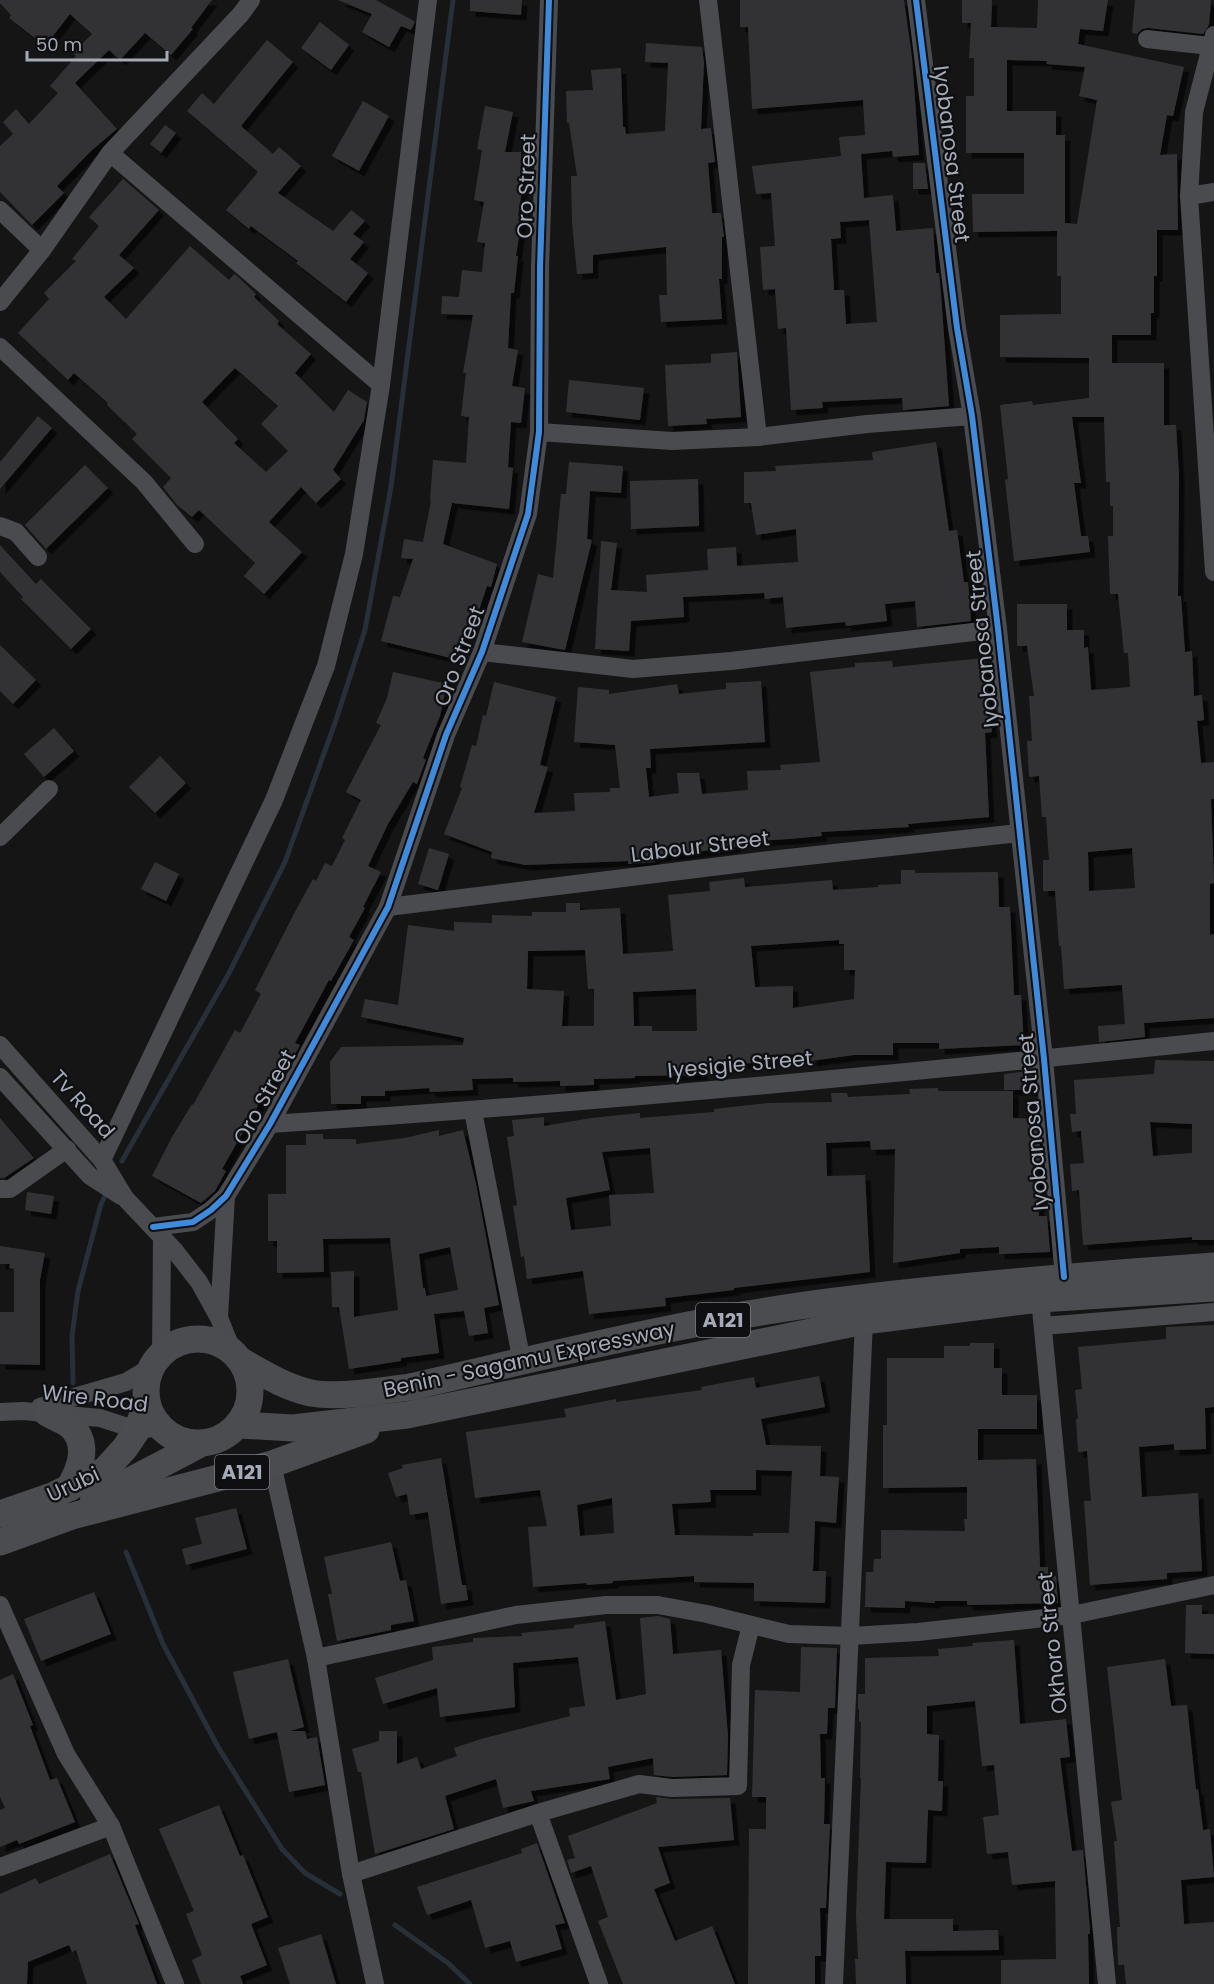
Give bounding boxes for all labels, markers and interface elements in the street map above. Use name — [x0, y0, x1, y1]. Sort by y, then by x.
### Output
scale bar — [27, 24, 166, 62]
text: 50 m — [36, 32, 82, 57]
street label: Iyobanosa Street — [927, 64, 977, 244]
street label: Oro Street — [510, 133, 542, 239]
street label: Iyobanosa Street — [958, 549, 1006, 729]
street label: Oro Street — [427, 602, 491, 710]
street label: Labour Street — [629, 823, 771, 869]
street label: Iyobanosa Street — [1011, 1032, 1055, 1212]
street label: Iyesigie Street — [666, 1043, 814, 1085]
street label: Oro Street — [226, 1044, 302, 1150]
street label: Tv Road — [44, 1063, 122, 1145]
road number: A121 — [696, 1303, 750, 1337]
street label: Benin - Sagamu Expressway — [381, 1314, 678, 1404]
street label: Wire Road — [40, 1377, 150, 1419]
road number: A121 — [215, 1455, 269, 1489]
street label: Urubi — [42, 1459, 104, 1509]
street label: Okhoro Street — [1030, 1571, 1074, 1715]

